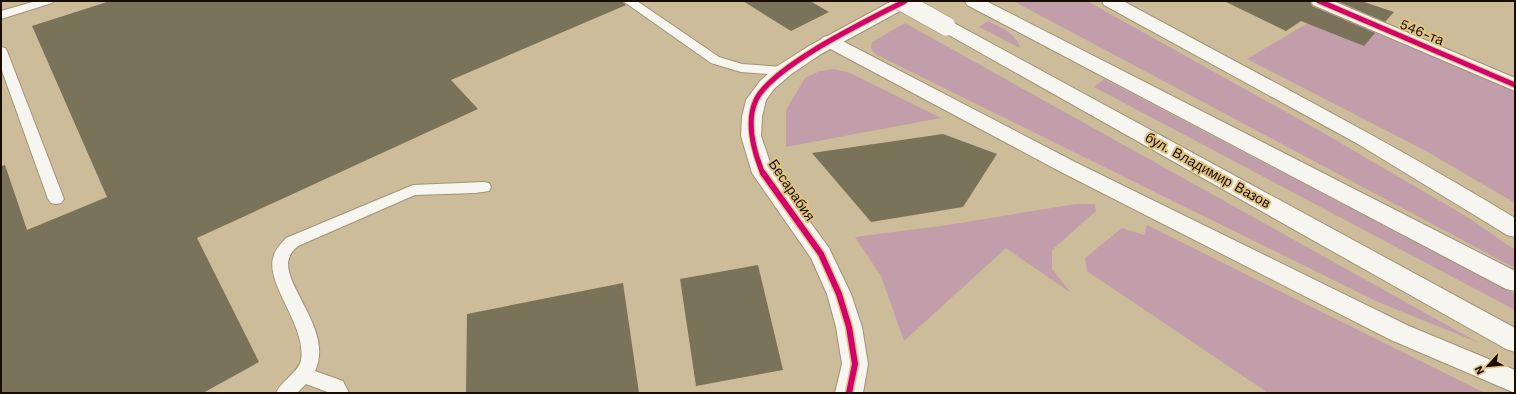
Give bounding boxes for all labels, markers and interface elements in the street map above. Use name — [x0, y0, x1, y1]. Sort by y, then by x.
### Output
street label: 546-та — [1398, 16, 1447, 49]
street label: бул. Владимир Вазов — [1143, 129, 1273, 211]
street label: Бесарабия — [766, 156, 818, 224]
north arrow — [1468, 346, 1508, 386]
text: N — [1472, 364, 1487, 377]

